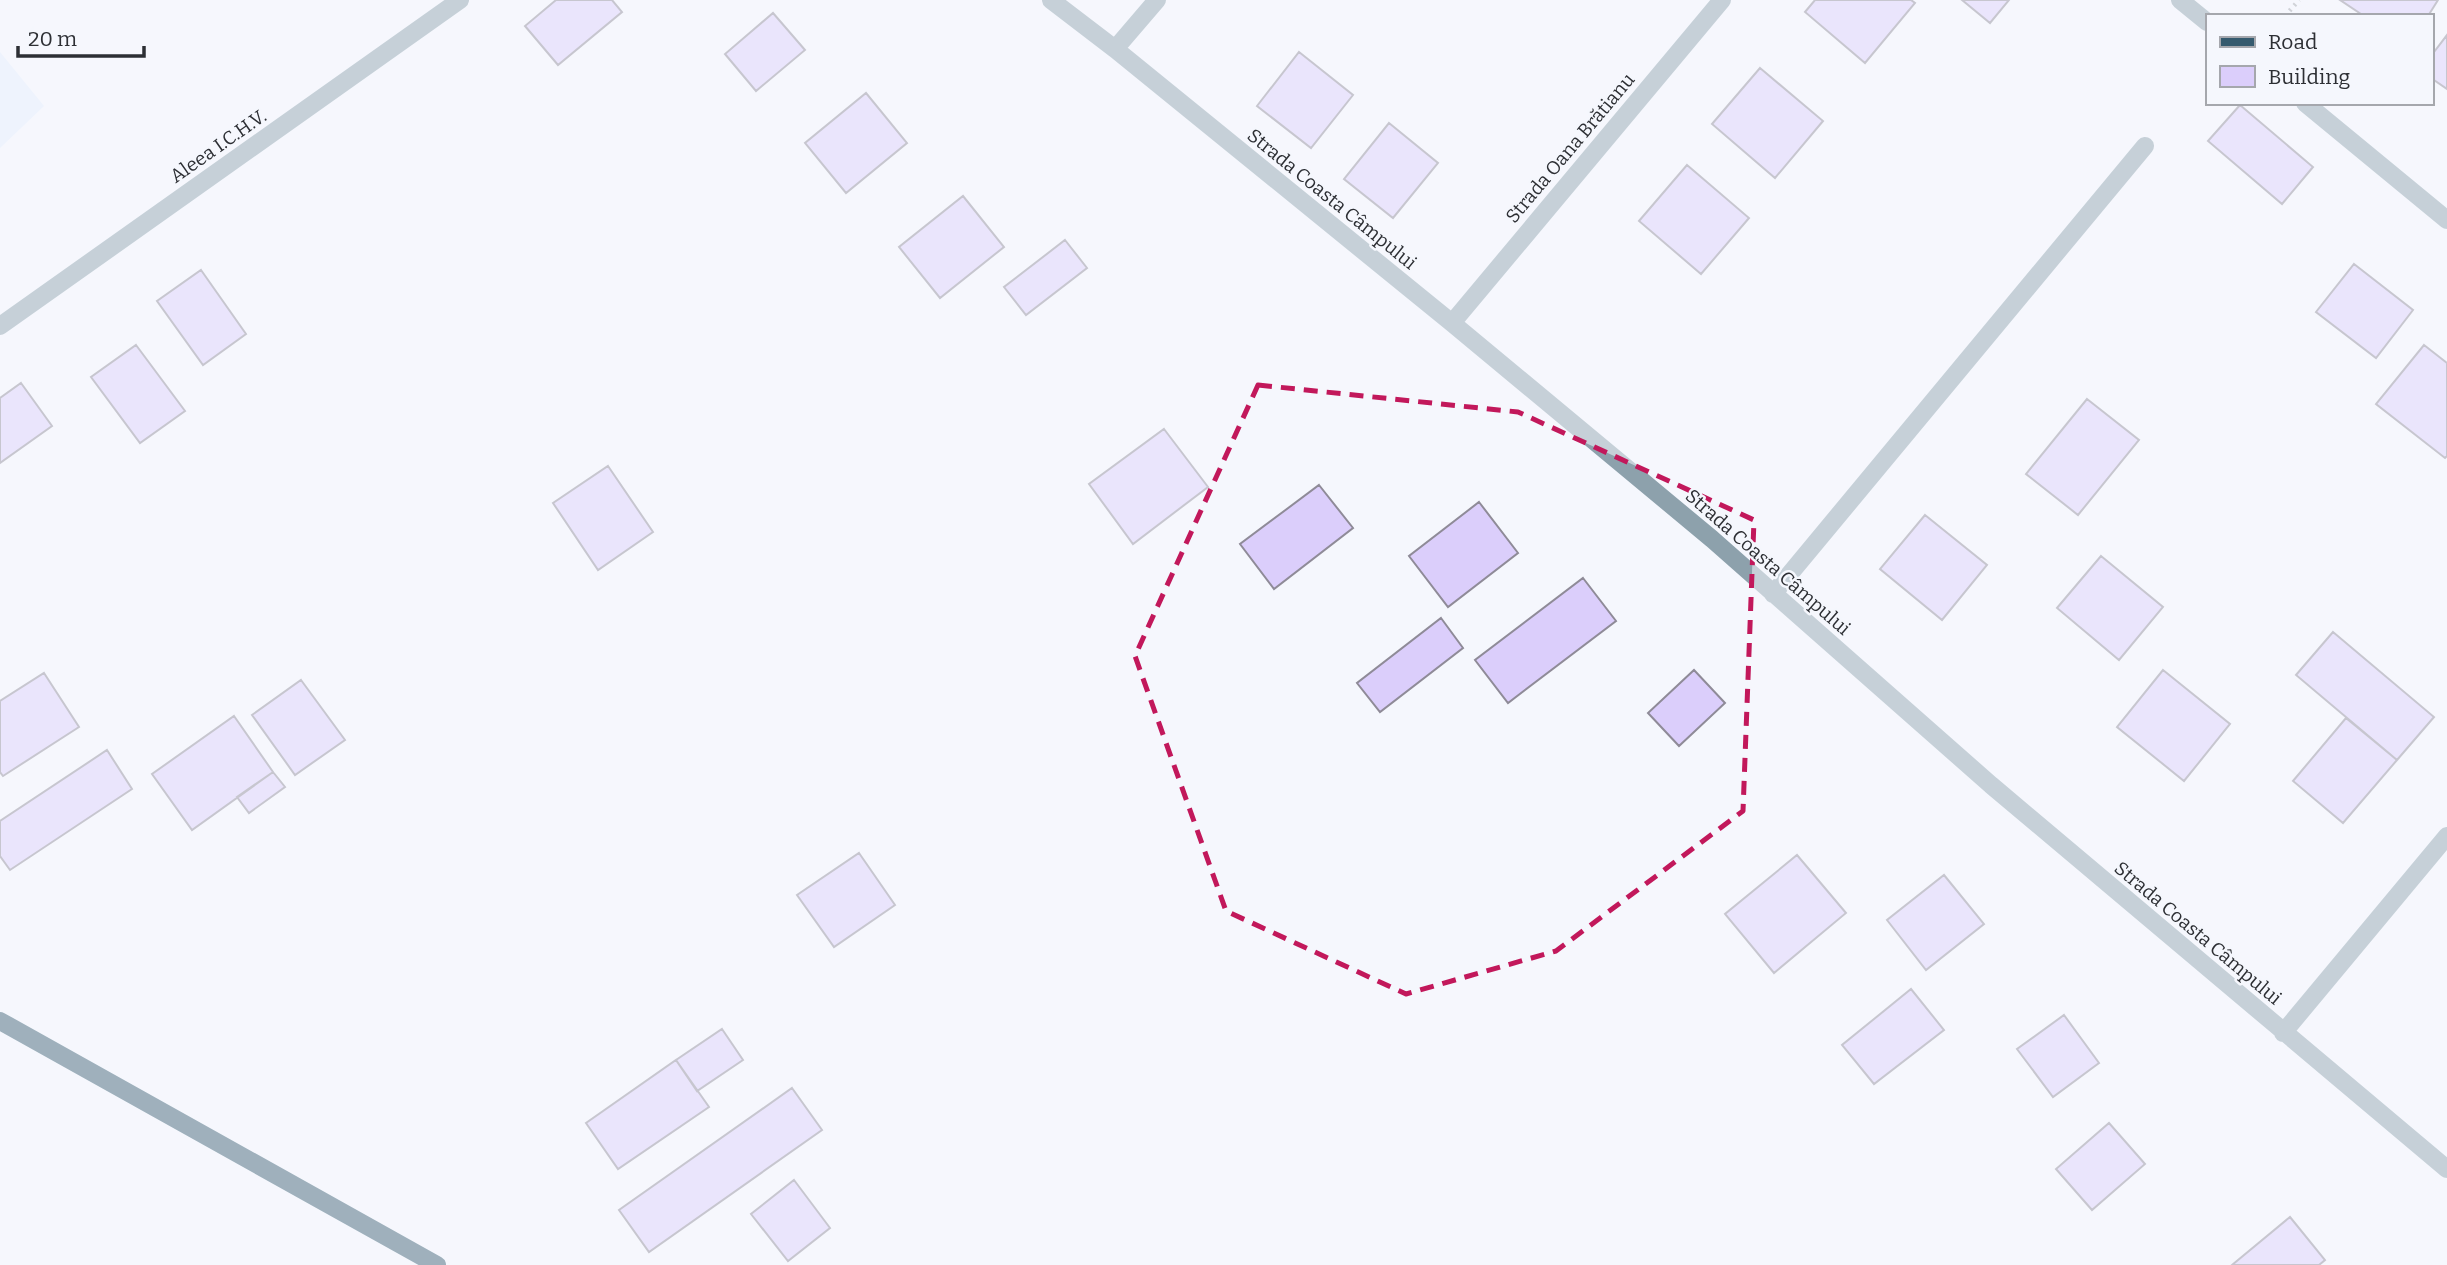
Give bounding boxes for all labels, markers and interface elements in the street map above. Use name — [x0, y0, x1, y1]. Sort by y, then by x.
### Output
scale bar — [18, 14, 144, 58]
legend — [2206, 14, 2433, 105]
text: 20 m — [28, 26, 77, 52]
text: Road — [2268, 29, 2317, 55]
text: Building — [2268, 64, 2351, 90]
street label: Strada Oana Brătianu — [1501, 68, 1639, 228]
street label: Aleea I.C.H.V. — [165, 104, 271, 188]
street label: Strada Coasta Câmpului — [1243, 124, 1421, 274]
street label: Strada Coasta Câmpului — [1681, 484, 1855, 640]
street label: Strada Coasta Câmpului — [2110, 856, 2286, 1010]

